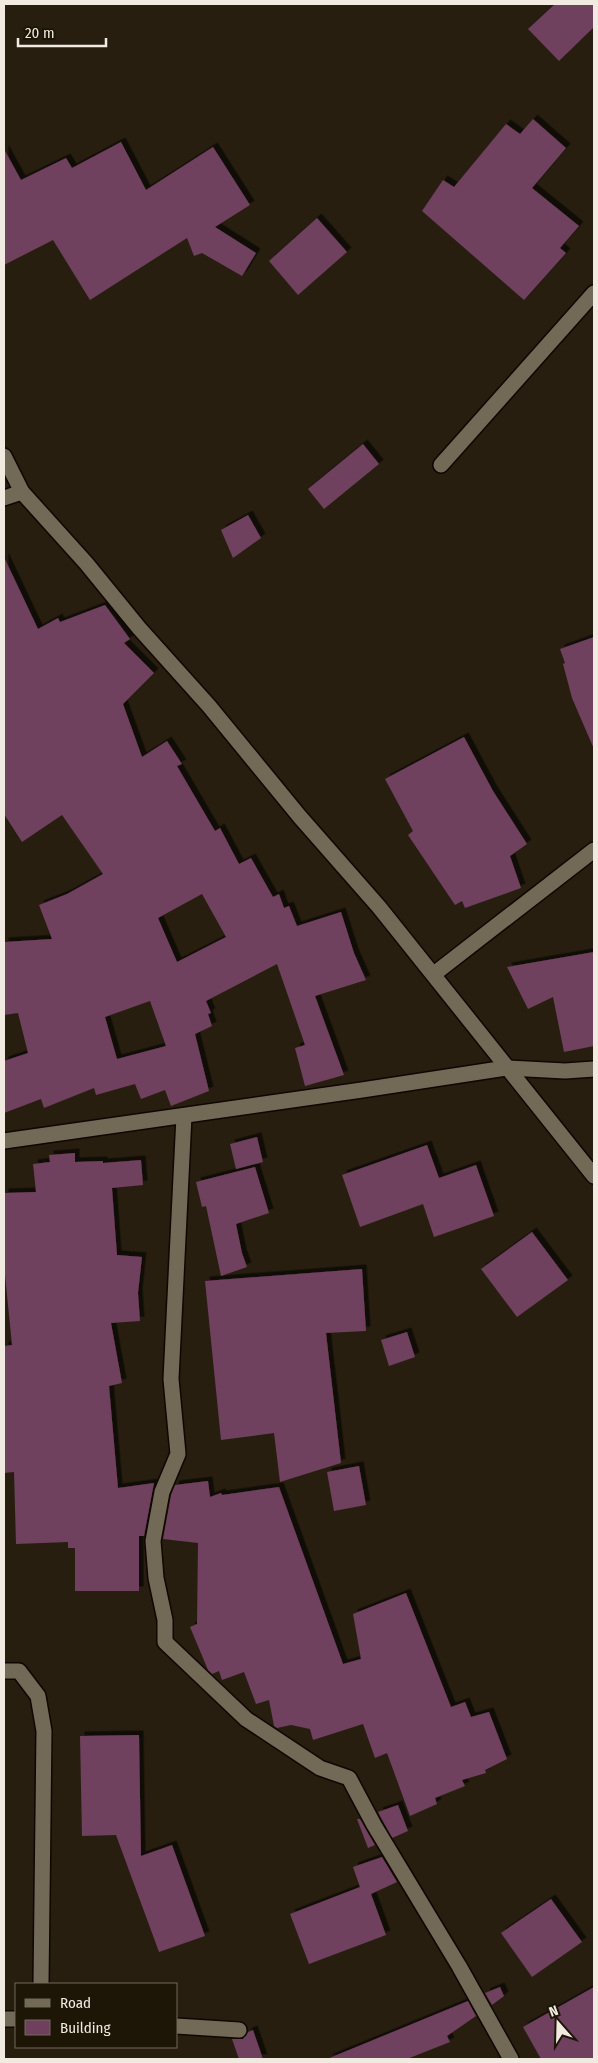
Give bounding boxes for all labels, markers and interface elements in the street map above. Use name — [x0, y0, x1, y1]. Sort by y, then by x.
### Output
scale bar — [18, 15, 105, 47]
text: 20 m — [25, 24, 55, 42]
legend — [15, 1983, 178, 2048]
text: Road — [60, 1994, 91, 2012]
north arrow — [533, 1998, 583, 2048]
text: N — [547, 2002, 561, 2021]
text: Building — [60, 2019, 111, 2037]

